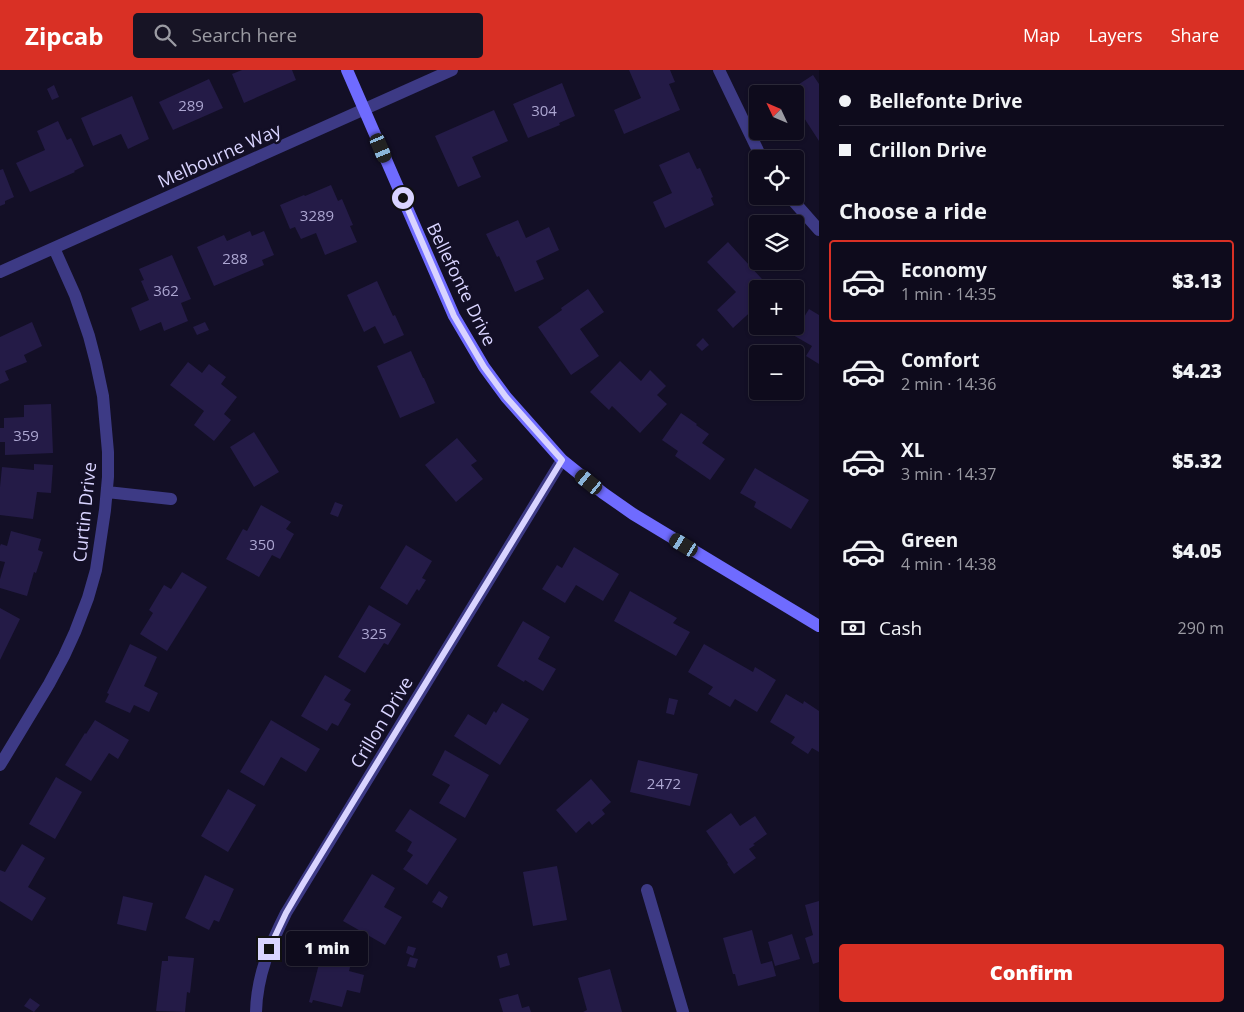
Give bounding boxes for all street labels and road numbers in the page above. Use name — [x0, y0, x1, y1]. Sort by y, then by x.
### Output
street label: Melbourne Way — [154, 117, 285, 193]
street label: Bellefonte Drive — [422, 218, 502, 350]
street label: Curtin Drive — [67, 461, 101, 563]
street label: Crillon Drive — [344, 672, 418, 772]

